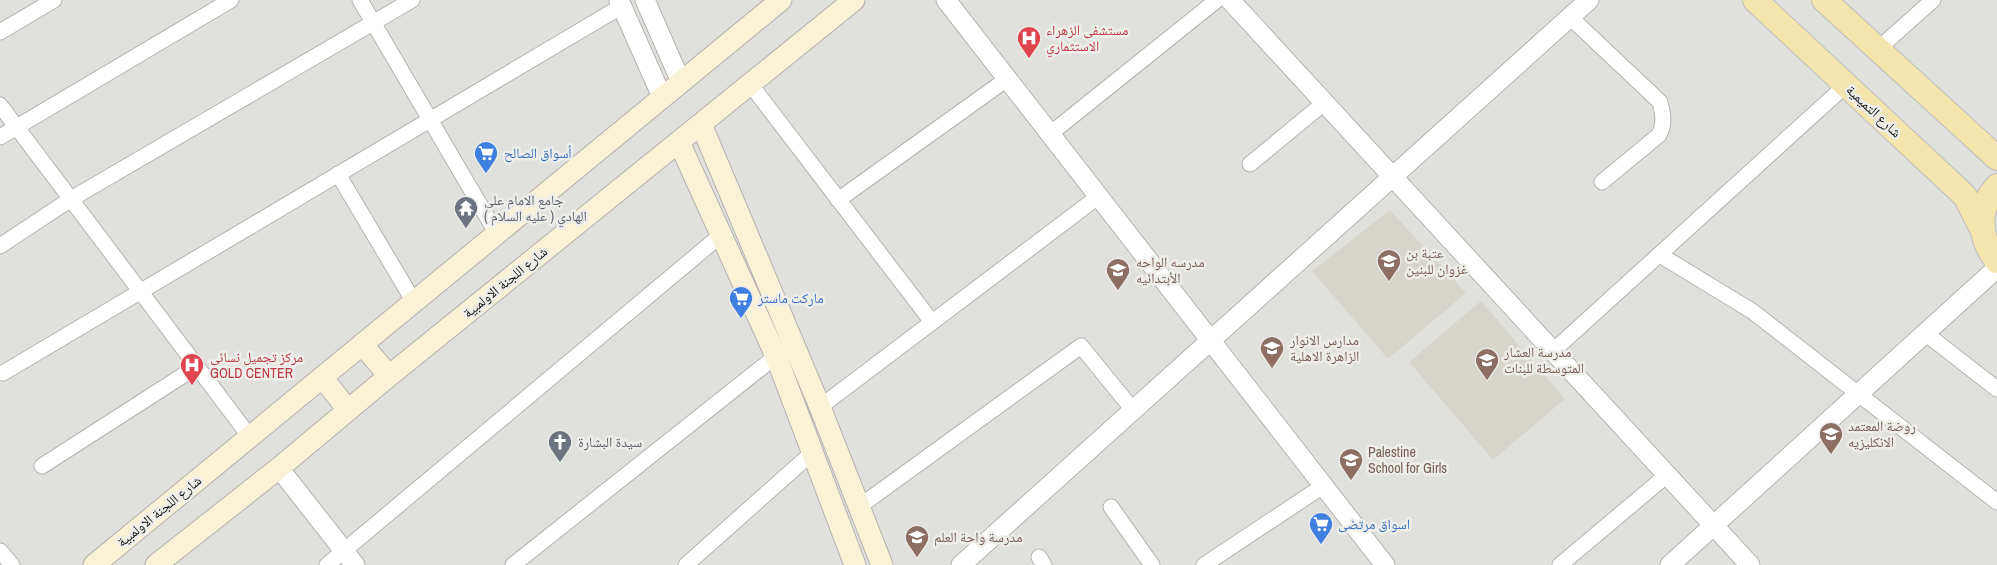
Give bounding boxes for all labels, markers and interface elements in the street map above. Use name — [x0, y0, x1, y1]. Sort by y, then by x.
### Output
place label: مستشفى الزهراء الاستثماري — [1046, 21, 1128, 58]
hospital icon: مستشفى الزهراء الاستثماري — [1016, 25, 1042, 59]
street label: شارع التميمية — [1842, 81, 1905, 142]
supermarket icon: أسواق الصالح — [473, 140, 499, 174]
place label: أسواق الصالح — [504, 144, 572, 163]
place label: جامع الامام علي الهادي ( عليه السلام ) — [484, 191, 587, 228]
temple icon: جامع الامام علي الهادي ( عليه السلام ) — [453, 195, 479, 229]
street label: شارع اللجنة الاولمبية — [459, 242, 552, 322]
place label: عتبة بن غزوان للبنين — [1406, 244, 1468, 278]
school or university icon: عتبة بن غزوان للبنين — [1376, 248, 1402, 282]
place label: مدرسه الواحه الأبتدائيه — [1136, 253, 1205, 287]
school or university icon: مدرسه الواحه الأبتدائيه — [1105, 257, 1131, 291]
supermarket icon: ماركت ماستر — [728, 285, 754, 319]
place label: ماركت ماستر — [757, 289, 824, 307]
place label: مدارس الانوار الزاهرة الاهلية — [1289, 331, 1359, 365]
school or university icon: مدارس الانوار الزاهرة الاهلية — [1259, 335, 1285, 369]
place label: مدرسة العشار المتوسطة للبنات — [1503, 343, 1584, 377]
school or university icon: مدرسة العشار المتوسطة للبنات — [1474, 347, 1500, 381]
place label: مركز تجميل نسائي GOLD CENTER — [210, 348, 303, 382]
hospital icon: مركز تجميل نسائي GOLD CENTER — [179, 352, 205, 386]
place label: روضة المعتمد الانكليزيه — [1848, 417, 1916, 451]
school or university icon: روضة المعتمد الانكليزيه — [1818, 421, 1844, 455]
church icon: سيدة البشارة — [547, 429, 573, 463]
place label: سيدة البشارة — [578, 433, 642, 451]
place label: Palestine School for Girls — [1368, 443, 1447, 477]
school or university icon: Palestine School for Girls — [1338, 447, 1364, 481]
street label: شارع اللجنة الاولمبية — [113, 471, 206, 551]
supermarket icon: اسواق مرتضى — [1308, 511, 1334, 545]
place label: اسواق مرتضى — [1338, 515, 1410, 533]
school or university icon: مدرسة واحة العلم — [904, 524, 930, 558]
place label: مدرسة واحة العلم — [934, 528, 1022, 547]

